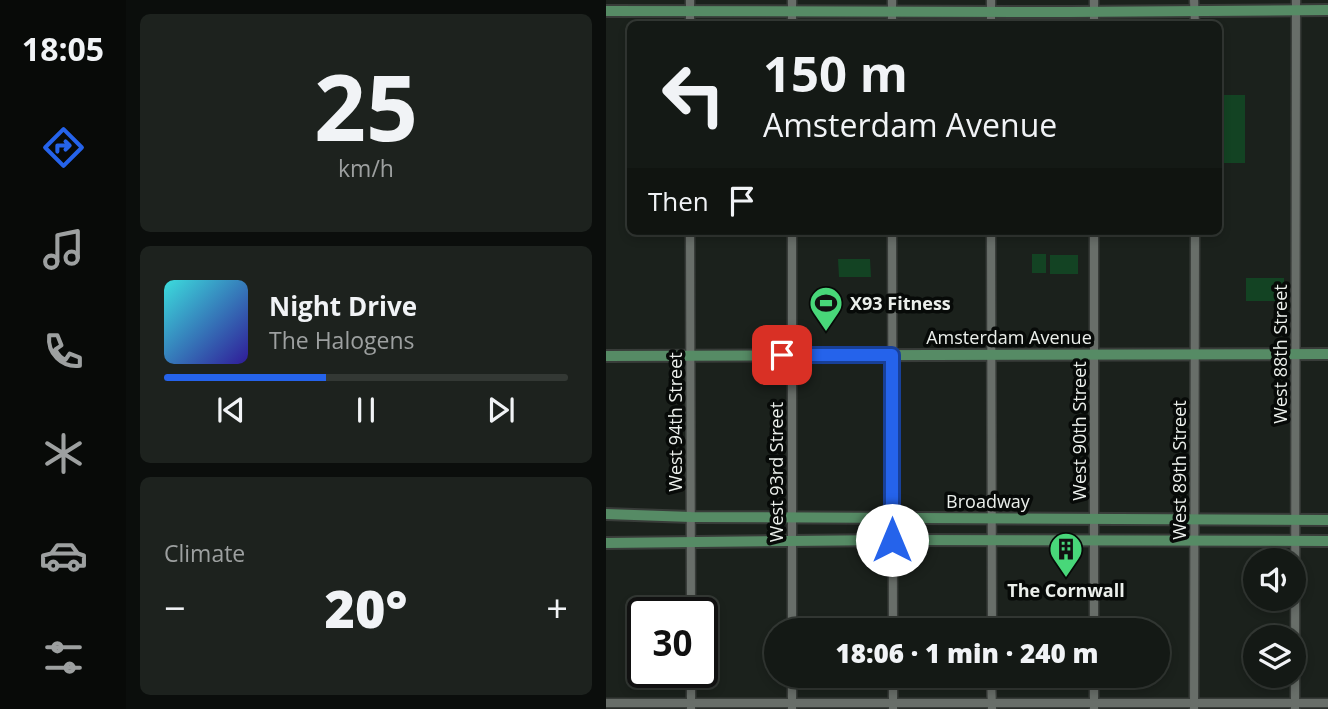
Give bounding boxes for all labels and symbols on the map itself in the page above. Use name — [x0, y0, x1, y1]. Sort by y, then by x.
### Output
sports icon: X93 Fitness — [807, 284, 845, 333]
street label: West 88th Street — [1268, 284, 1292, 424]
place label: X93 Fitness — [850, 291, 951, 315]
pin — [752, 325, 812, 385]
street label: Amsterdam Avenue — [926, 325, 1092, 349]
street label: West 94th Street — [663, 352, 687, 492]
street label: West 90th Street — [1067, 361, 1091, 501]
street label: West 89th Street — [1167, 400, 1191, 540]
street label: West 93rd Street — [764, 402, 788, 542]
street label: Broadway — [946, 489, 1031, 513]
position arrow — [855, 503, 929, 577]
building icon: The Cornwall — [1047, 530, 1085, 579]
place label: The Cornwall — [1007, 578, 1125, 602]
speed limit sign: 30 — [627, 597, 718, 688]

